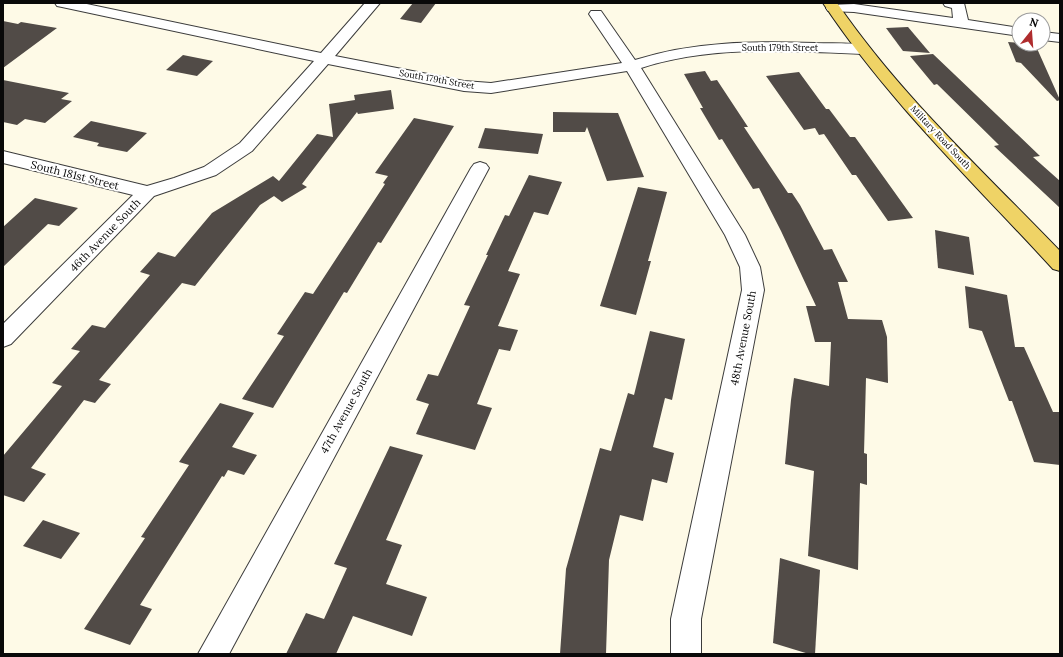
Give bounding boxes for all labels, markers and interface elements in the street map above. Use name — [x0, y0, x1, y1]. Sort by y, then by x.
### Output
north arrow — [1011, 12, 1051, 52]
text: N — [1028, 14, 1041, 31]
street label: South 179th Street — [742, 42, 819, 53]
street label: South 179th Street — [398, 67, 476, 91]
street label: Military Road South — [909, 103, 974, 172]
street label: South 181st Street — [29, 157, 121, 193]
street label: 46th Avenue South — [66, 195, 144, 275]
street label: 48th Avenue South — [727, 289, 759, 387]
street label: 47th Avenue South — [317, 366, 375, 456]

